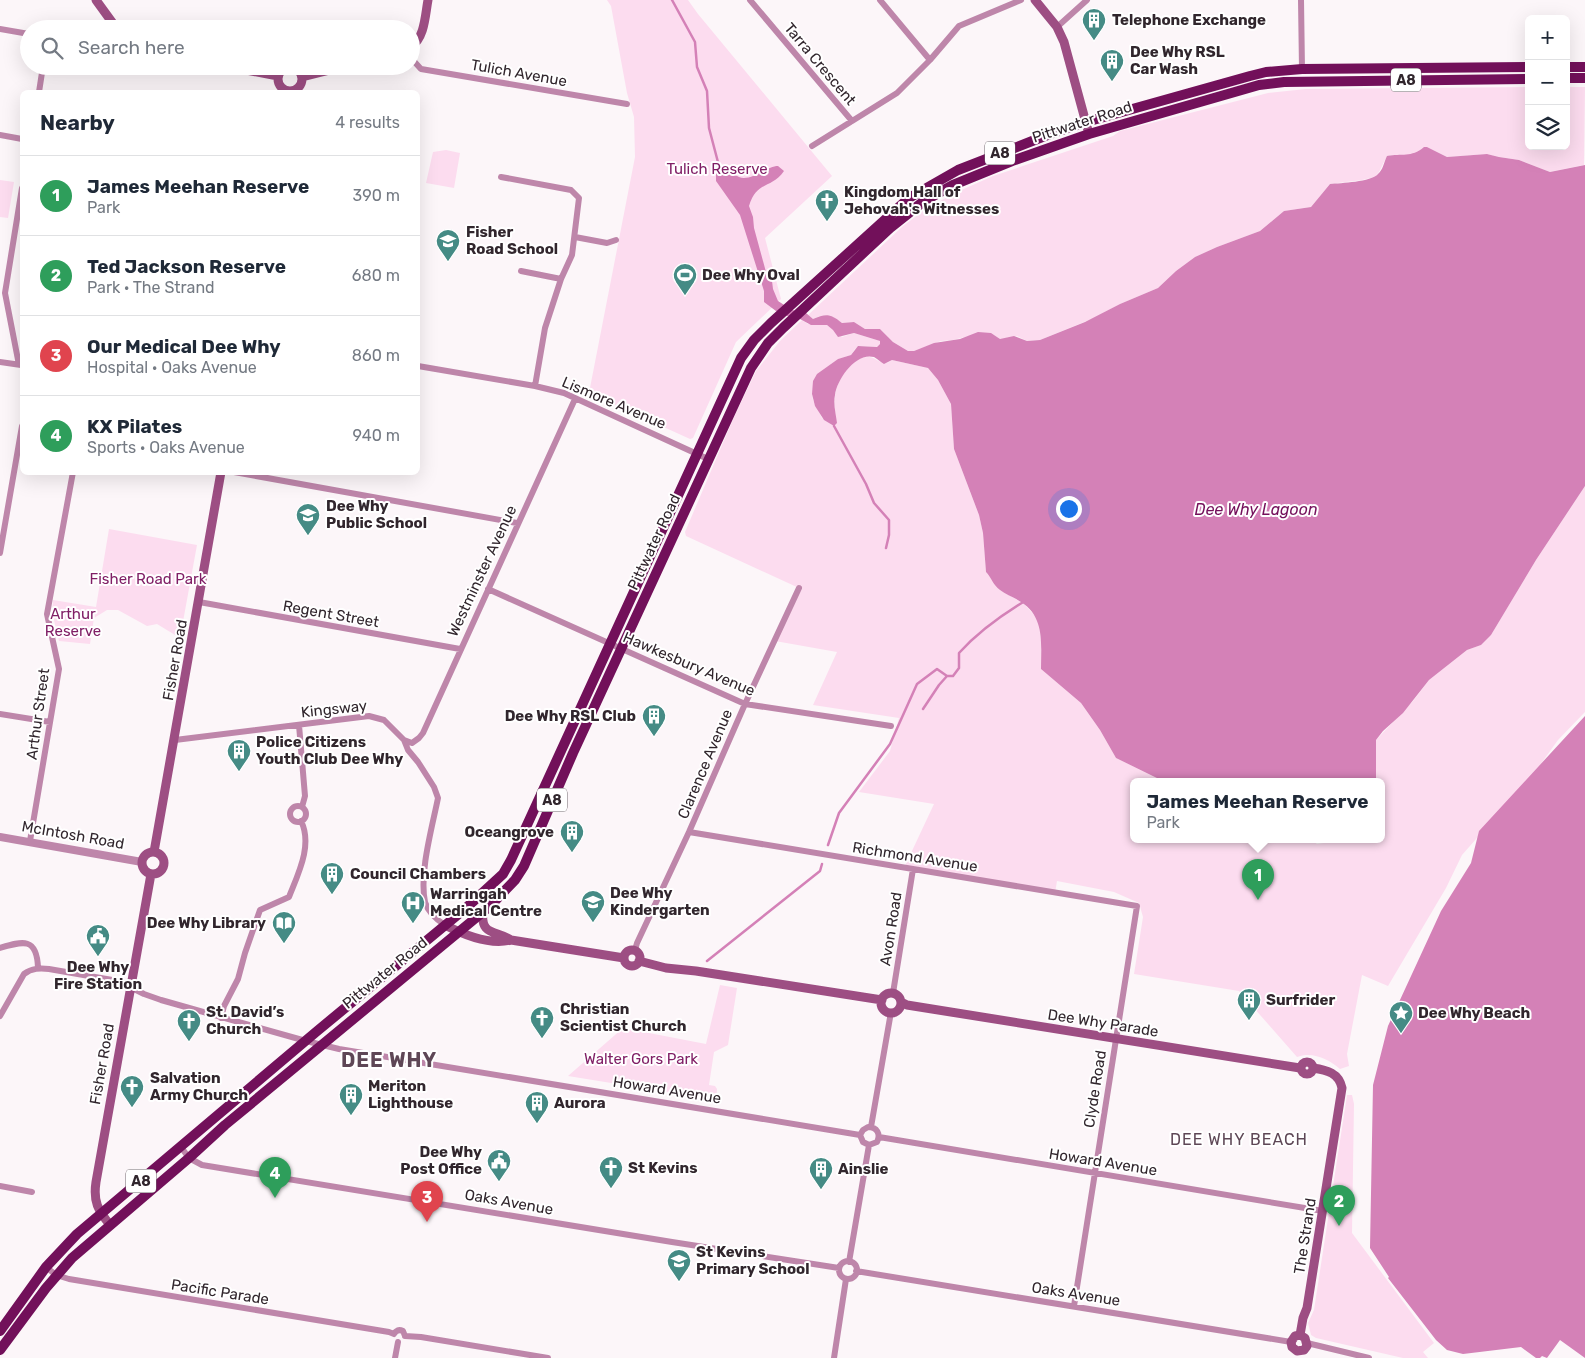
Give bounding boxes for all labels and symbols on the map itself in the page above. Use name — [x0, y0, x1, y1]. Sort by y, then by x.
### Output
building icon: Telephone Exchange — [1081, 7, 1107, 41]
place label: Telephone Exchange — [1112, 11, 1266, 29]
street label: Tarra Crescent — [780, 19, 860, 109]
place label: Dee Why RSL Car Wash — [1130, 43, 1225, 78]
building icon: Dee Why RSL Car Wash — [1099, 48, 1125, 82]
street label: Tulich Avenue — [470, 56, 568, 90]
road number: A8 — [1391, 68, 1421, 92]
street label: Pittwater Road — [1030, 97, 1134, 147]
road number: A8 — [985, 142, 1015, 164]
park label: Tulich Reserve — [666, 160, 768, 178]
place label: Kingdom Hall of Jehovah's Witnesses — [844, 183, 999, 218]
church icon: Kingdom Hall of Jehovah's Witnesses — [814, 188, 840, 222]
place label: Fisher Road School — [466, 223, 558, 258]
school or university icon: Fisher Road School — [435, 228, 461, 262]
sports icon: Dee Why Oval — [672, 262, 698, 296]
place label: Dee Why Oval — [702, 266, 800, 284]
street label: Lismore Avenue — [559, 373, 669, 433]
street label: Pittwater Road — [624, 491, 684, 593]
your location — [1056, 496, 1082, 522]
place label: Dee Why Public School — [326, 497, 427, 532]
water label: Dee Why Lagoon — [1194, 500, 1318, 519]
school or university icon: Dee Why Public School — [295, 502, 321, 536]
street label: Westminster Avenue — [444, 503, 520, 639]
park label: Fisher Road Park — [89, 570, 207, 588]
street label: Regent Street — [281, 597, 381, 631]
park label: Arthur Reserve — [45, 605, 101, 640]
street label: Fisher Road — [159, 618, 191, 702]
street label: Hawkesbury Avenue — [620, 628, 758, 700]
street label: Arthur Street — [23, 667, 53, 761]
street label: Kingsway — [300, 697, 368, 721]
building icon: Dee Why RSL Club — [641, 703, 667, 737]
street label: Clarence Avenue — [674, 706, 736, 822]
place label: Dee Why RSL Club — [505, 707, 636, 725]
place label: Police Citizens Youth Club Dee Why — [256, 733, 403, 768]
building icon: Police Citizens Youth Club Dee Why — [226, 738, 252, 772]
road number: A8 — [537, 788, 567, 812]
street label: McIntosh Road — [20, 817, 126, 853]
building icon: Oceangrove — [559, 819, 585, 853]
place label: Oceangrove — [464, 823, 554, 841]
street label: Richmond Avenue — [851, 838, 979, 876]
pin: 1 — [1242, 859, 1274, 900]
building icon: Council Chambers — [319, 861, 345, 895]
place label: Council Chambers — [350, 865, 486, 883]
place label: Dee Why Kindergarten — [610, 884, 710, 919]
place label: Warringah Medical Centre — [430, 885, 542, 920]
school or university icon: Dee Why Kindergarten — [580, 889, 606, 923]
hospital icon: Warringah Medical Centre — [400, 890, 426, 924]
street label: Avon Road — [876, 891, 906, 967]
library icon: Dee Why Library — [271, 910, 297, 944]
place label: Dee Why Library — [147, 914, 266, 932]
public building icon: Dee Why Fire Station — [85, 923, 111, 957]
street label: Pittwater Road — [339, 933, 431, 1013]
place label: Dee Why Fire Station — [54, 958, 142, 993]
building icon: Surfrider — [1236, 987, 1262, 1021]
place label: Surfrider — [1266, 991, 1335, 1009]
place label: Christian Scientist Church — [560, 1000, 687, 1035]
place icon: Dee Why Beach — [1388, 1000, 1414, 1034]
place label: St. David’s Church — [206, 1003, 284, 1038]
place label: Dee Why Beach — [1418, 1004, 1530, 1022]
church icon: Christian Scientist Church — [529, 1005, 555, 1039]
street label: Dee Why Parade — [1046, 1005, 1160, 1041]
church icon: St. David’s Church — [176, 1008, 202, 1042]
street label: Fisher Road — [86, 1022, 118, 1106]
district label: DEE WHY — [341, 1048, 437, 1072]
street label: Clyde Road — [1080, 1049, 1110, 1129]
park label: Walter Gors Park — [584, 1050, 698, 1068]
place label: Salvation Army Church — [150, 1069, 248, 1104]
street label: Howard Avenue — [612, 1073, 722, 1107]
church icon: Salvation Army Church — [119, 1074, 145, 1108]
place label: Meriton Lighthouse — [368, 1077, 453, 1112]
building icon: Meriton Lighthouse — [338, 1082, 364, 1116]
building icon: Aurora — [524, 1090, 550, 1124]
place label: Aurora — [554, 1094, 606, 1112]
district label: DEE WHY BEACH — [1170, 1130, 1308, 1149]
place label: Dee Why Post Office — [400, 1143, 482, 1178]
street label: Howard Avenue — [1048, 1145, 1158, 1179]
public building icon: Dee Why Post Office — [486, 1148, 512, 1182]
church icon: St Kevins — [598, 1155, 624, 1189]
building icon: Ainslie — [808, 1156, 834, 1190]
pin: 4 — [259, 1157, 291, 1198]
place label: St Kevins — [628, 1159, 697, 1177]
place label: Ainslie — [838, 1160, 889, 1178]
road number: A8 — [126, 1170, 156, 1192]
pin: 3 — [411, 1181, 443, 1222]
street label: Oaks Avenue — [463, 1185, 555, 1219]
pin: 2 — [1323, 1185, 1355, 1226]
street label: The Strand — [1290, 1197, 1320, 1275]
place label: St Kevins Primary School — [696, 1243, 810, 1278]
school or university icon: St Kevins Primary School — [666, 1248, 692, 1282]
street label: Pacific Parade — [170, 1275, 270, 1309]
street label: Oaks Avenue — [1030, 1278, 1122, 1310]

